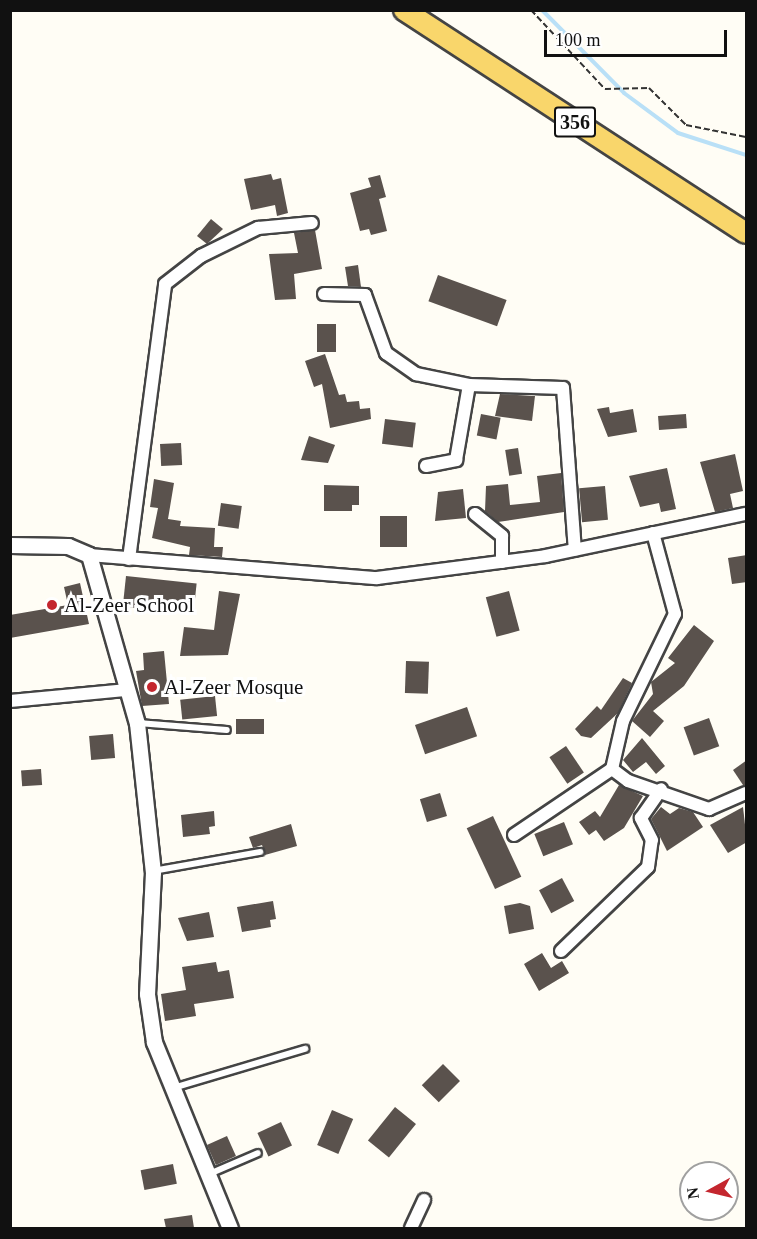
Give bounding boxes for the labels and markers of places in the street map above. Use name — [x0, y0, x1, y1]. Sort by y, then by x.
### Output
place label: Al-Zeer School — [64, 592, 194, 618]
marker: Al-Zeer School — [45, 598, 59, 612]
place label: Al-Zeer Mosque — [164, 674, 303, 700]
marker: Al-Zeer Mosque — [145, 680, 159, 694]

